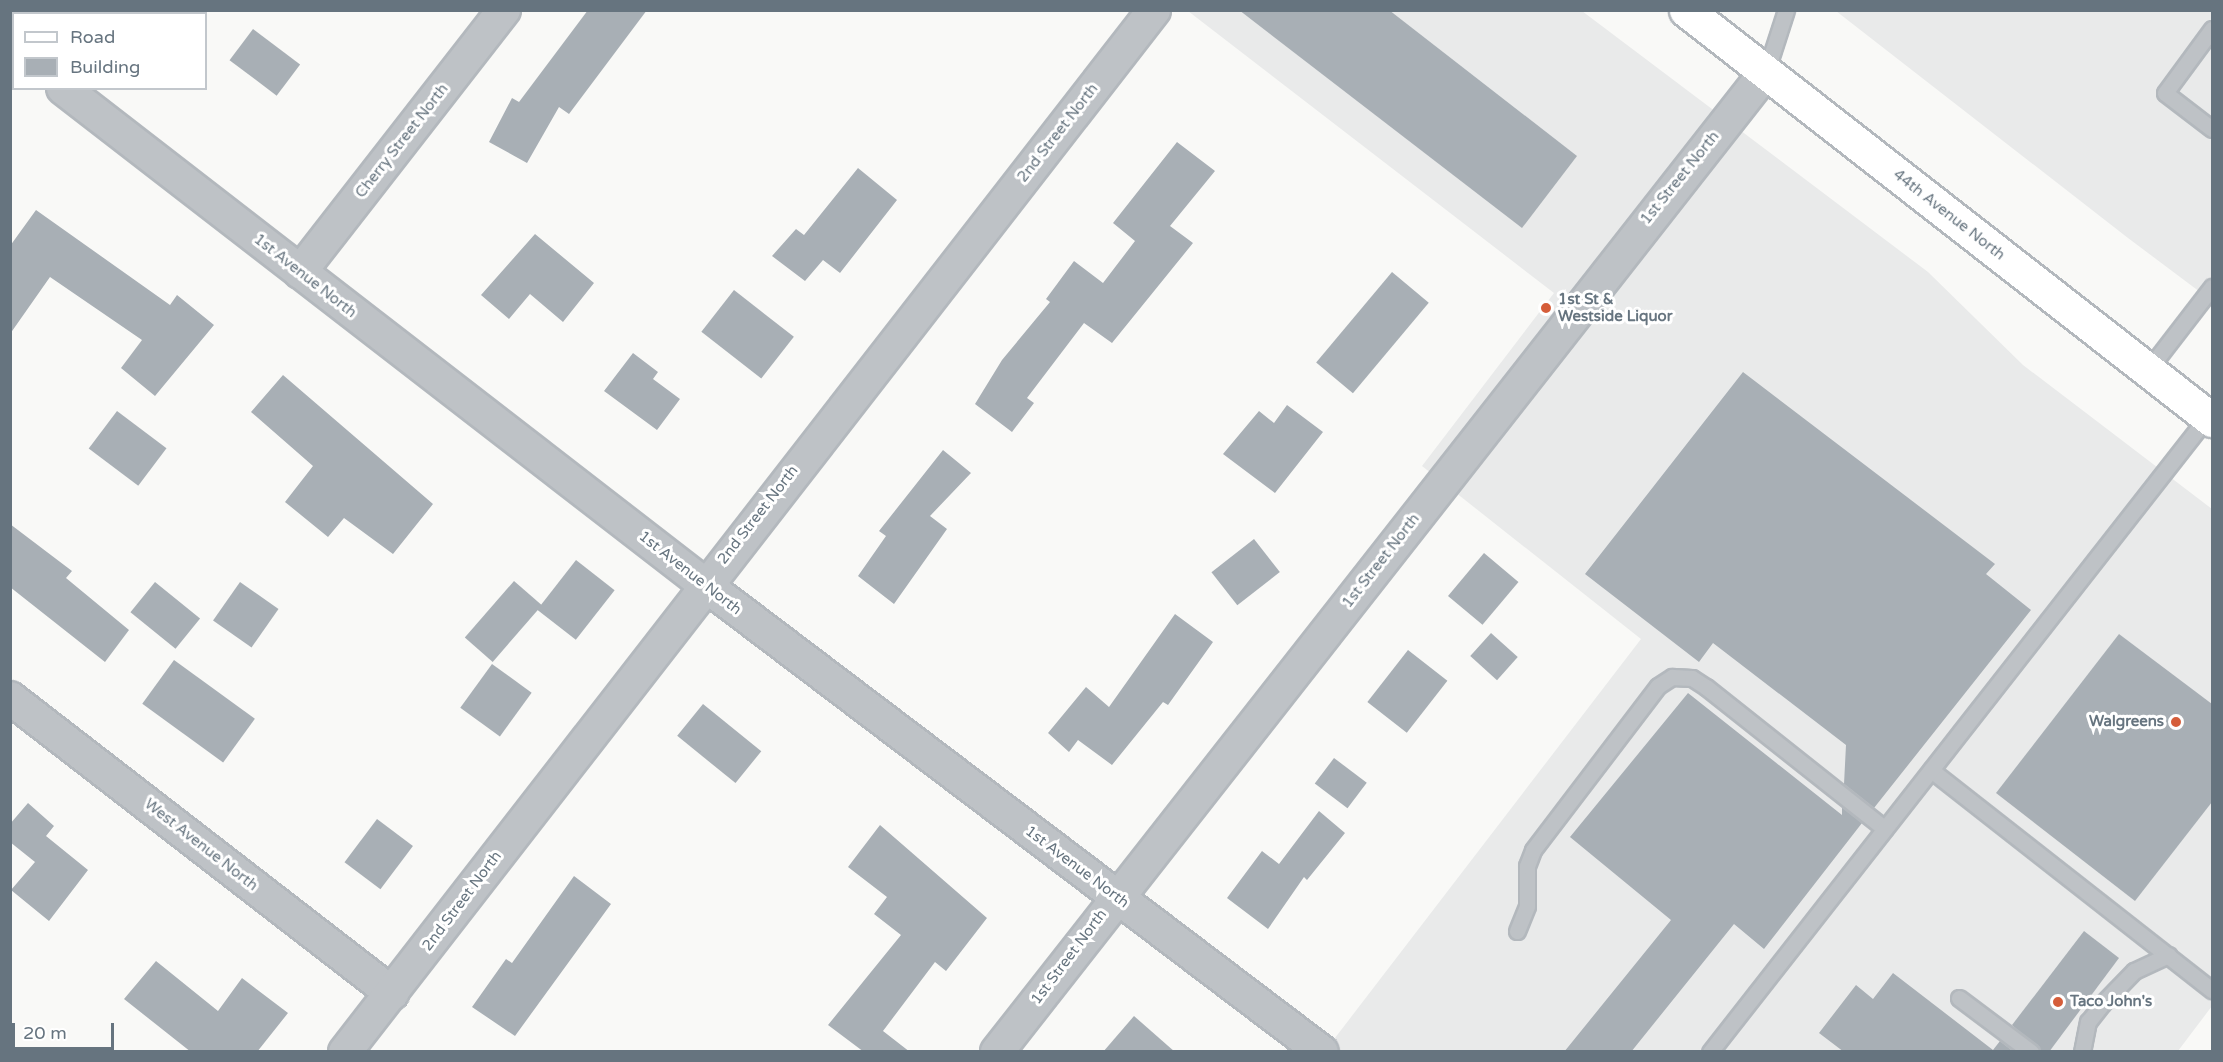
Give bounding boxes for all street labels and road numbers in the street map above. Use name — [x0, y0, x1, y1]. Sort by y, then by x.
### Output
street label: Cherry Street North — [352, 80, 452, 202]
street label: 2nd Street North — [1014, 80, 1102, 186]
street label: 1st Street North — [1637, 128, 1723, 228]
street label: 44th Avenue North — [1890, 166, 2008, 264]
street label: 1st Avenue North — [250, 230, 360, 322]
street label: 2nd Street North — [714, 462, 802, 568]
street label: 1st Street North — [1339, 510, 1423, 612]
street label: 1st Avenue North — [635, 527, 745, 619]
street label: West Avenue North — [141, 795, 261, 895]
street label: 1st Avenue North — [1022, 822, 1132, 912]
street label: 2nd Street North — [419, 848, 505, 954]
street label: 1st Street North — [1027, 906, 1111, 1008]

